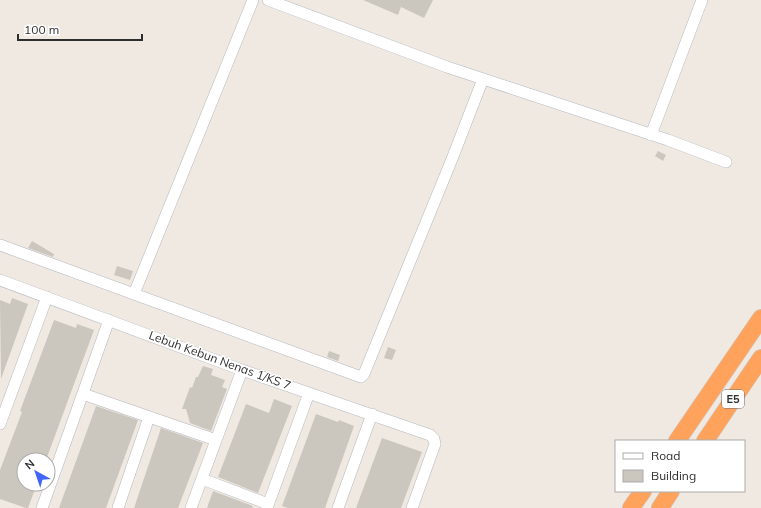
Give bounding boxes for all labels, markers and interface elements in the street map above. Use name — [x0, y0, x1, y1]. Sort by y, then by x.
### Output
scale bar — [18, 16, 142, 42]
text: 100 m — [24, 22, 59, 37]
street label: Lebuh Kebun Nenas 1/KS 7 — [147, 327, 293, 393]
road number: E5 — [722, 390, 744, 408]
legend — [615, 440, 745, 492]
text: Road — [651, 448, 680, 463]
north arrow — [16, 452, 56, 492]
text: N — [22, 456, 37, 472]
text: Building — [651, 468, 696, 483]

